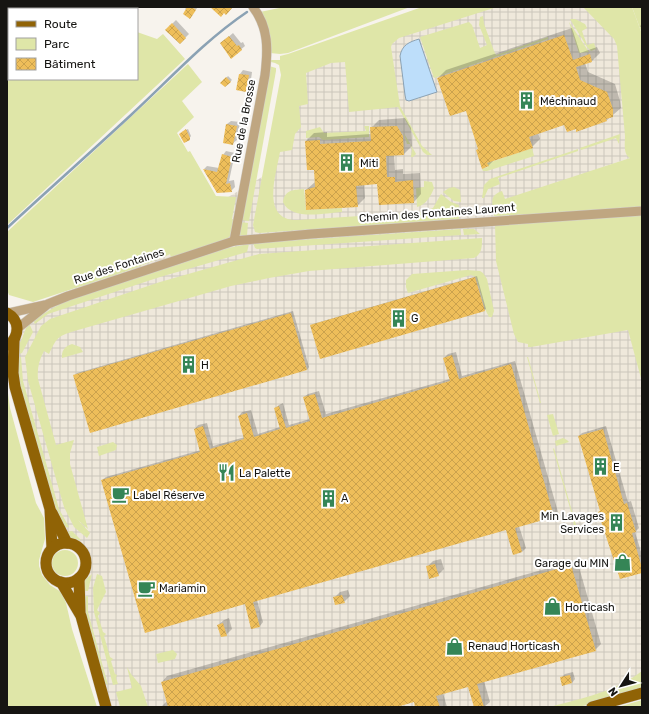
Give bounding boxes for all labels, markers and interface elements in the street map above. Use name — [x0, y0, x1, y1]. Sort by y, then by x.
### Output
legend — [8, 8, 138, 80]
text: Route — [44, 17, 78, 31]
text: Parc — [44, 37, 70, 51]
text: Bâtiment — [44, 57, 96, 71]
street label: Rue de la Brosse — [230, 78, 258, 164]
building icon: Méchinaud — [517, 91, 537, 111]
place label: Méchinaud — [540, 95, 596, 108]
building icon: Miti — [337, 153, 357, 173]
place label: Miti — [360, 157, 378, 170]
street label: Chemin des Fontaines Laurent — [359, 201, 516, 225]
street label: Rue des Fontaines — [72, 245, 166, 287]
building icon: G — [388, 308, 408, 328]
place label: G — [411, 312, 419, 325]
building icon: H — [178, 355, 198, 375]
place label: H — [201, 359, 209, 372]
building icon: E — [590, 457, 610, 477]
place label: E — [613, 461, 620, 474]
restaurant icon: La Palette — [216, 463, 236, 483]
place label: La Palette — [239, 467, 291, 480]
cafe icon: Label Réserve — [110, 485, 130, 505]
building icon: A — [318, 488, 338, 508]
place label: Label Réserve — [133, 489, 205, 502]
place label: A — [341, 492, 349, 505]
place label: Min Lavages Services — [541, 510, 604, 536]
building icon: Min Lavages Services — [607, 512, 627, 532]
shop icon: Garage du MIN — [612, 553, 632, 573]
place label: Garage du MIN — [535, 557, 609, 570]
cafe icon: Mariamin — [136, 578, 156, 598]
place label: Mariamin — [159, 582, 206, 595]
shop icon: Horticash — [542, 597, 562, 617]
place label: Horticash — [565, 601, 615, 614]
shop icon: Renaud Horticash — [445, 636, 465, 656]
place label: Renaud Horticash — [468, 640, 560, 653]
north arrow — [601, 666, 641, 706]
text: N — [606, 684, 621, 699]

